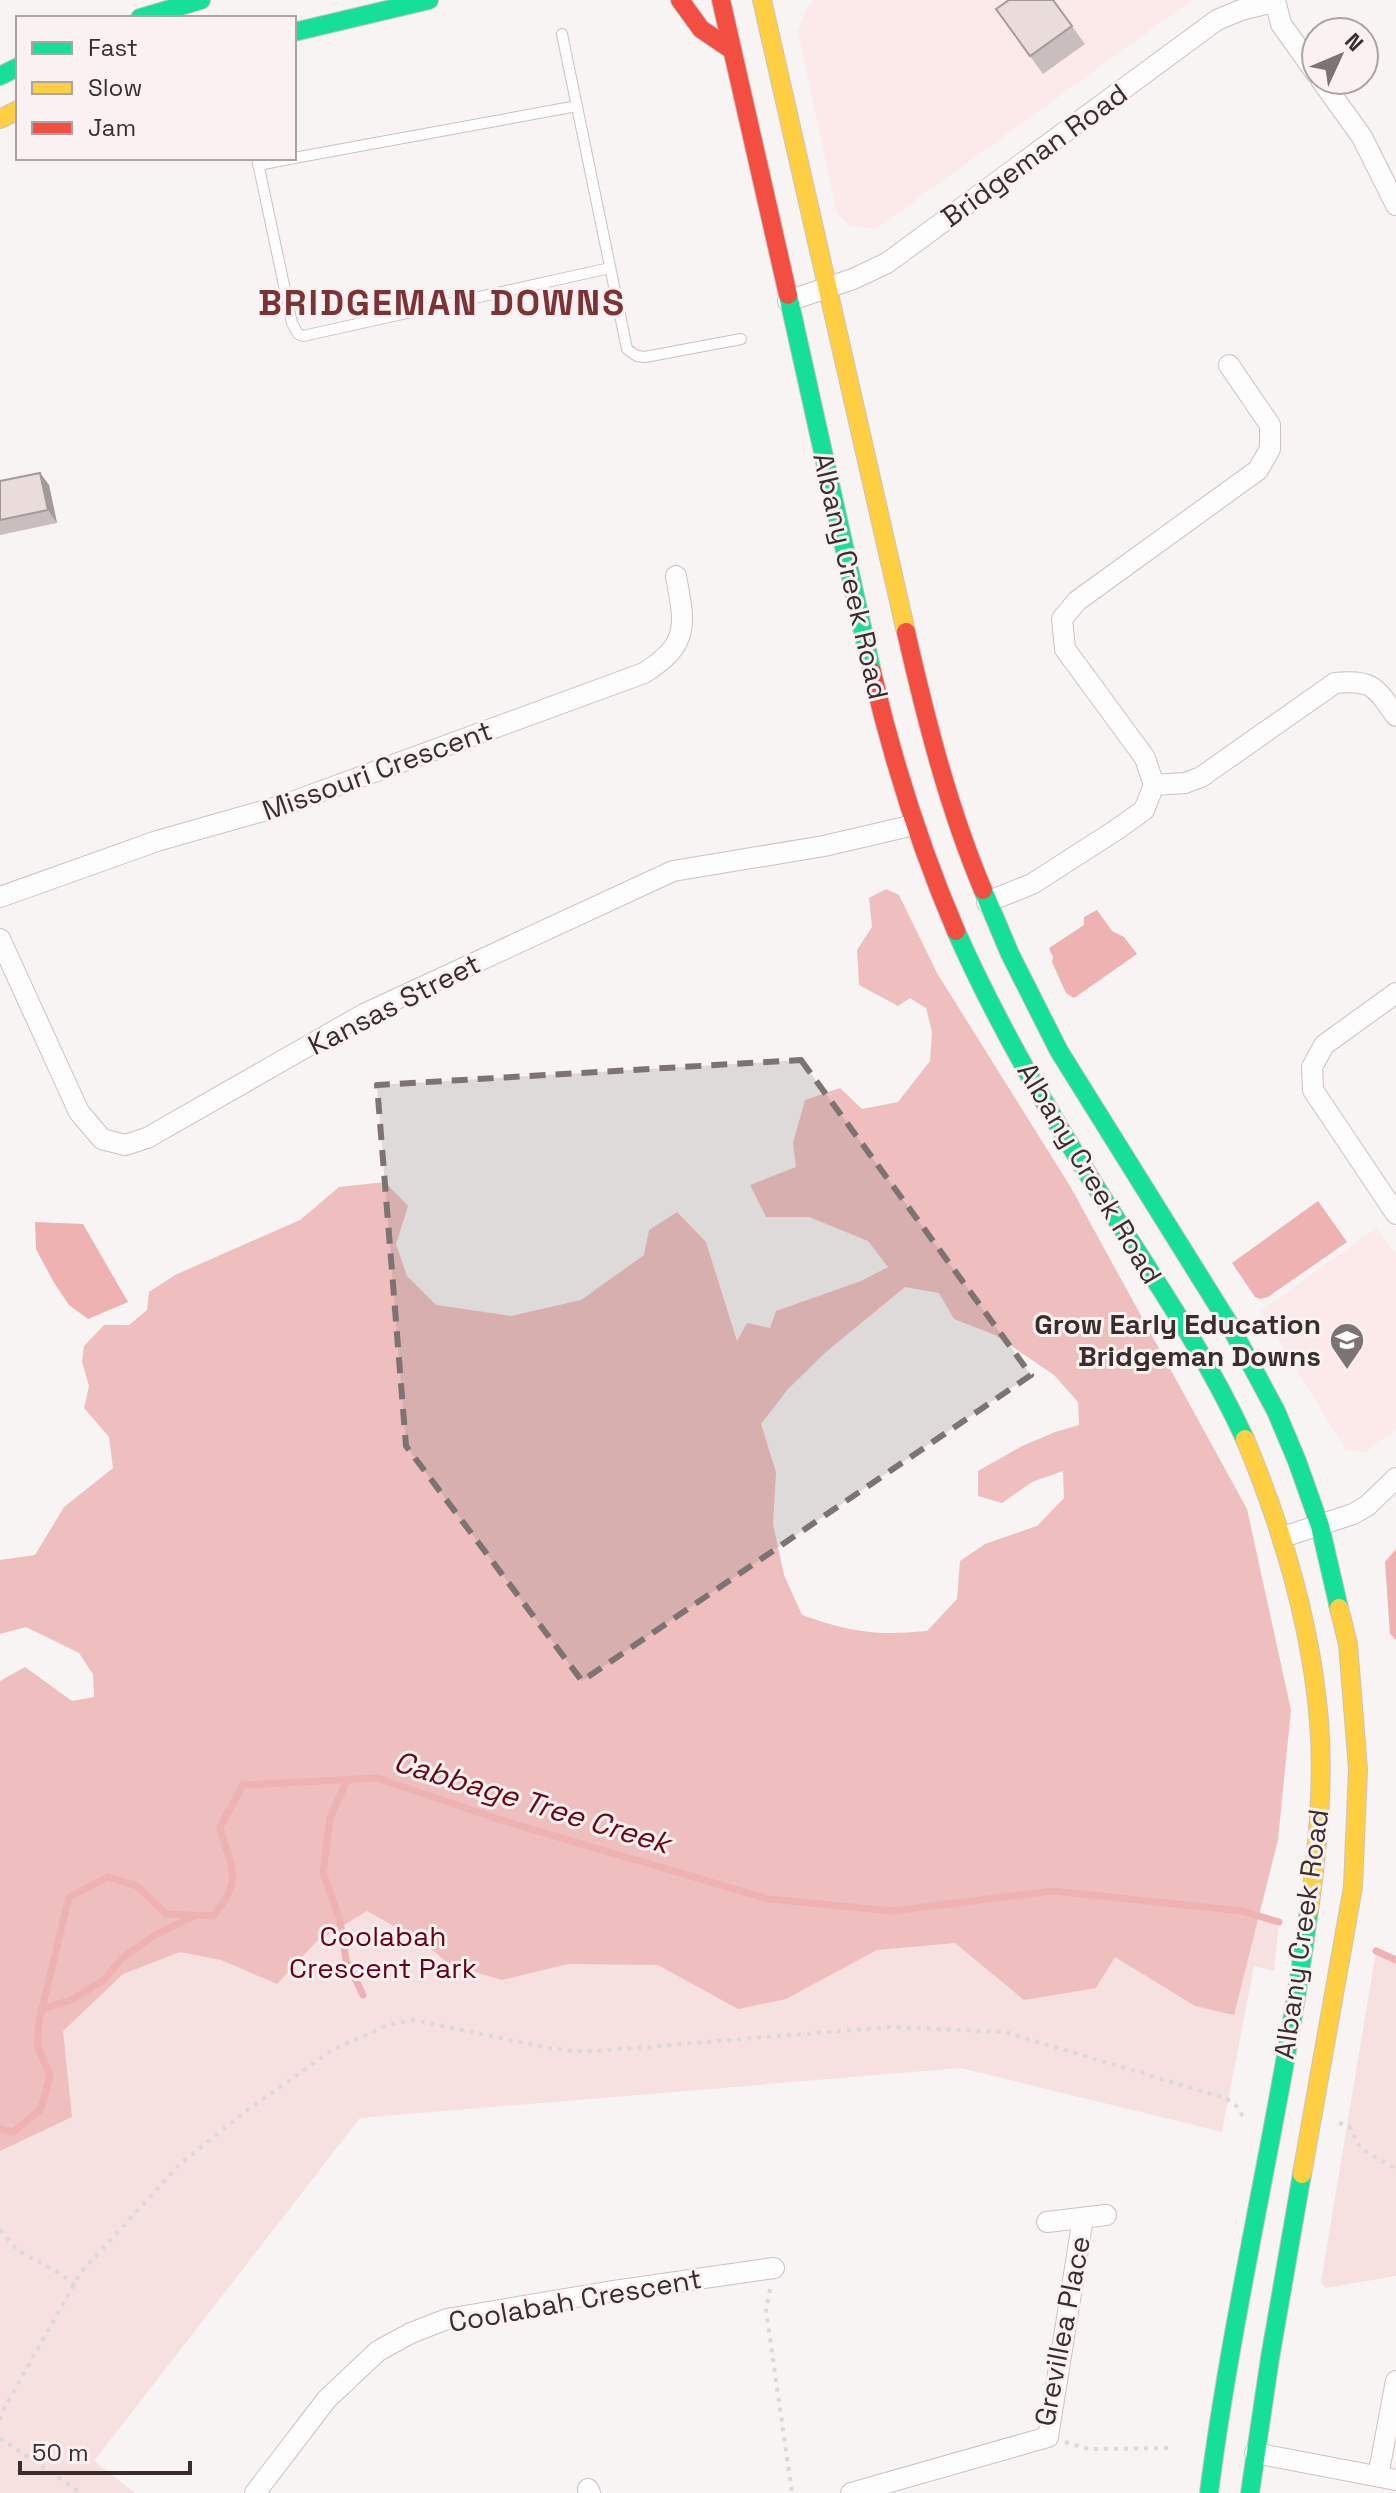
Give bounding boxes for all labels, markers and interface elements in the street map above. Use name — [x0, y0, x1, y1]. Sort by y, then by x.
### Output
legend — [16, 16, 296, 160]
north arrow — [1300, 16, 1380, 96]
text: N — [1339, 27, 1370, 57]
text: Fast — [88, 32, 138, 63]
text: Slow — [88, 72, 142, 103]
street label: Bridgeman Road — [934, 75, 1134, 235]
text: Jam — [88, 112, 136, 143]
district label: BRIDGEMAN DOWNS — [258, 280, 626, 326]
street label: Albany Creek Road — [805, 449, 897, 703]
street label: Missouri Crescent — [257, 712, 497, 828]
street label: Kansas Street — [302, 945, 486, 1063]
street label: Albany Creek Road — [1010, 1056, 1170, 1290]
place label: Grow Early Education Bridgeman Downs — [1034, 1306, 1321, 1374]
school or university icon: Grow Early Education Bridgeman Downs — [1328, 1321, 1366, 1371]
water label: Cabbage Tree Creek — [389, 1741, 678, 1863]
street label: Albany Creek Road — [1266, 1807, 1336, 2061]
park label: Coolabah Crescent Park — [289, 1918, 477, 1986]
street label: Grevillea Place — [1026, 2233, 1098, 2429]
street label: Coolabah Crescent — [446, 2260, 704, 2340]
scale bar — [20, 2425, 190, 2475]
text: 50 m — [32, 2437, 89, 2468]

